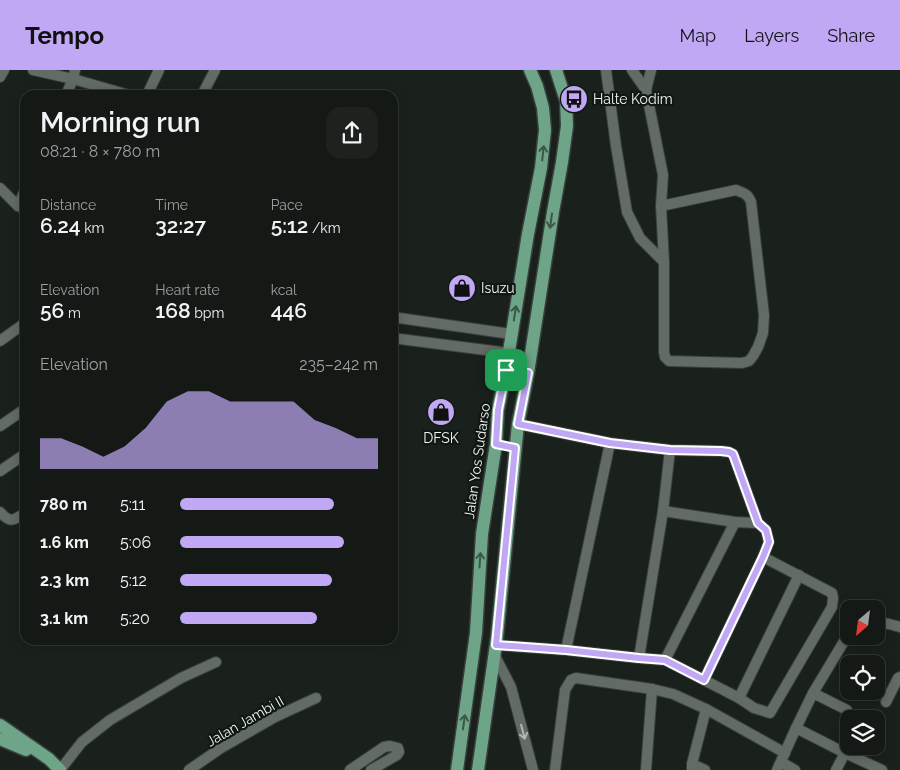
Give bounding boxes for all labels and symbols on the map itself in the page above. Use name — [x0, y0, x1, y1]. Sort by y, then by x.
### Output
bus stop icon: Halte Kodim — [559, 84, 589, 114]
place label: Halte Kodim — [593, 91, 673, 107]
one-way arrow — [538, 145, 548, 161]
one-way arrow — [546, 213, 556, 229]
shop icon: Isuzu — [447, 273, 477, 303]
place label: Isuzu — [481, 280, 515, 296]
one-way arrow — [510, 305, 520, 321]
pin — [485, 349, 527, 391]
shop icon: DFSK — [426, 397, 456, 427]
street label: Jalan Yos Sudarso — [461, 402, 493, 520]
place label: DFSK — [423, 430, 459, 446]
one-way arrow — [476, 552, 485, 568]
north arrow — [840, 600, 885, 645]
street label: Jalan Jambi II — [204, 692, 286, 750]
one-way arrow — [459, 714, 469, 730]
one-way arrow — [519, 724, 528, 740]

